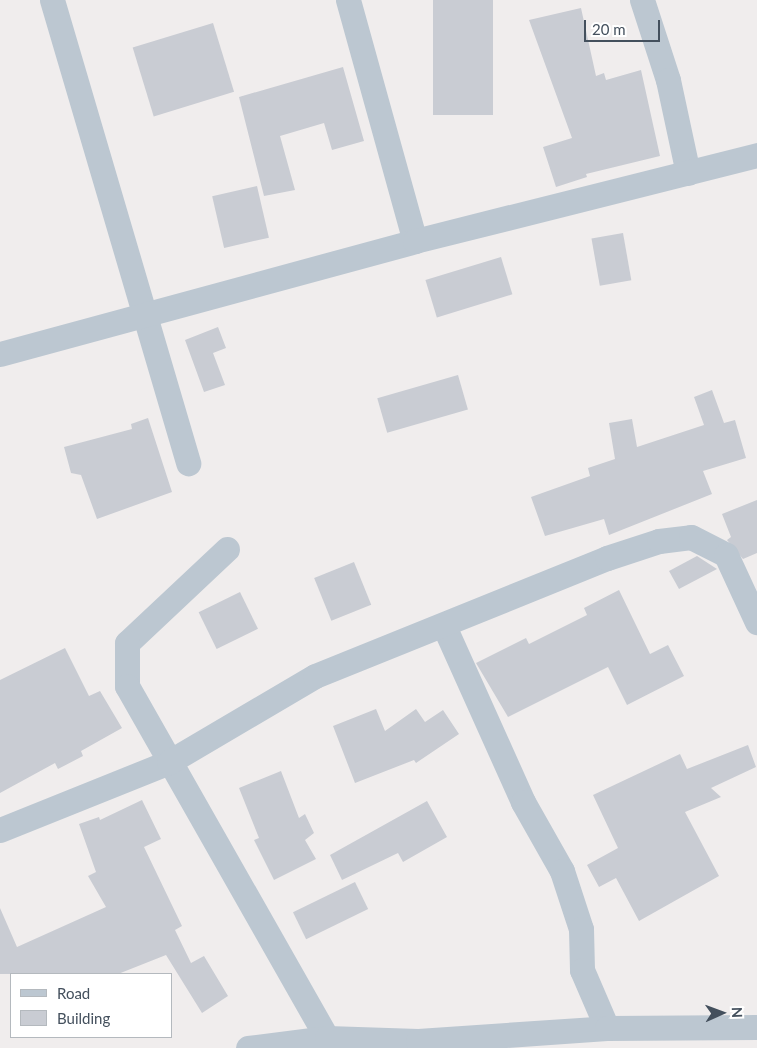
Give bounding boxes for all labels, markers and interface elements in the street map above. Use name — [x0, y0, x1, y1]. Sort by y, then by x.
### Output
scale bar — [587, 10, 663, 42]
text: 20 m — [592, 20, 626, 38]
legend — [10, 973, 172, 1038]
text: Road — [57, 984, 90, 1002]
north arrow — [697, 988, 747, 1038]
text: N — [729, 1007, 746, 1018]
text: Building — [57, 1009, 110, 1027]

